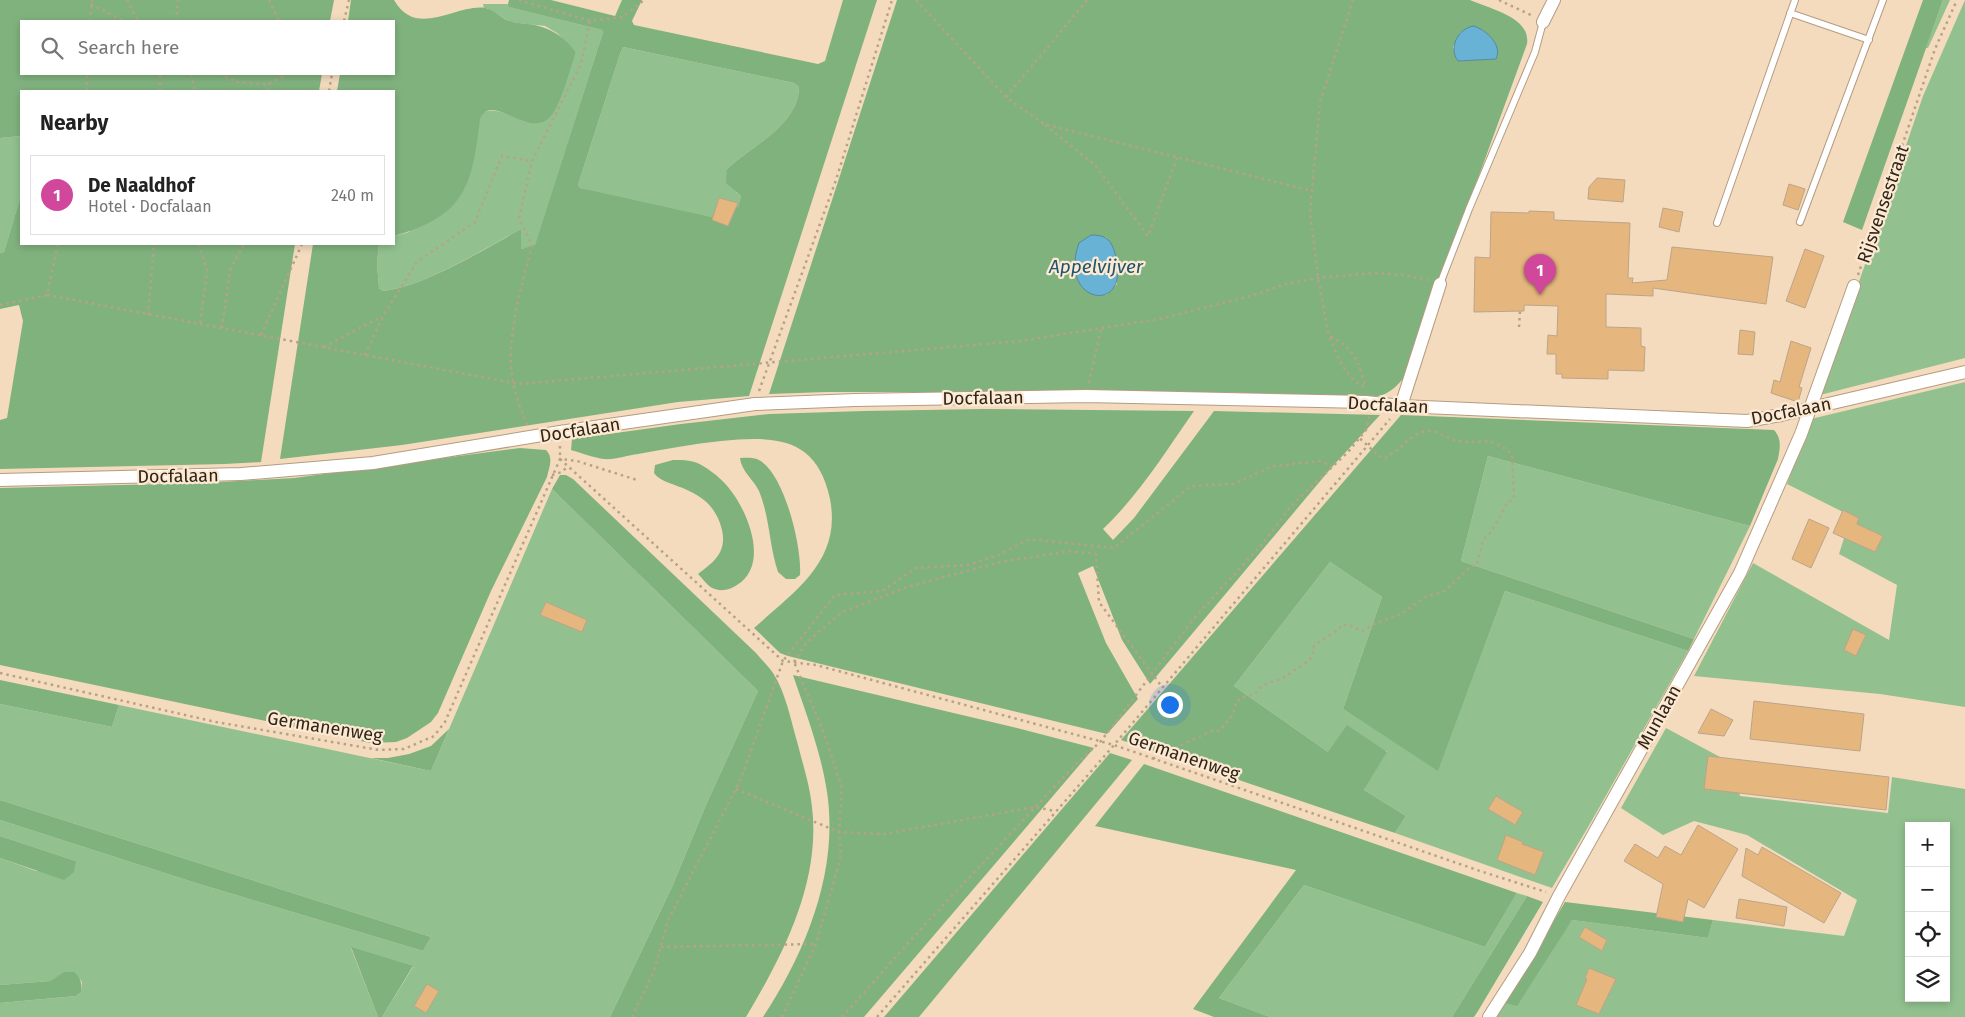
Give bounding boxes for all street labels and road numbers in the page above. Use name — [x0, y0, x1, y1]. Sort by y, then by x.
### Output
street label: Rijsvensestraat — [1852, 141, 1914, 266]
street label: Docfalaan — [942, 386, 1024, 410]
street label: Docfalaan — [1347, 392, 1429, 418]
street label: Docfalaan — [1749, 392, 1833, 430]
street label: Docfalaan — [538, 413, 622, 447]
street label: Docfalaan — [137, 464, 219, 488]
street label: Munlaan — [1632, 681, 1686, 753]
street label: Germanenweg — [266, 707, 385, 747]
street label: Germanenweg — [1125, 727, 1243, 786]

